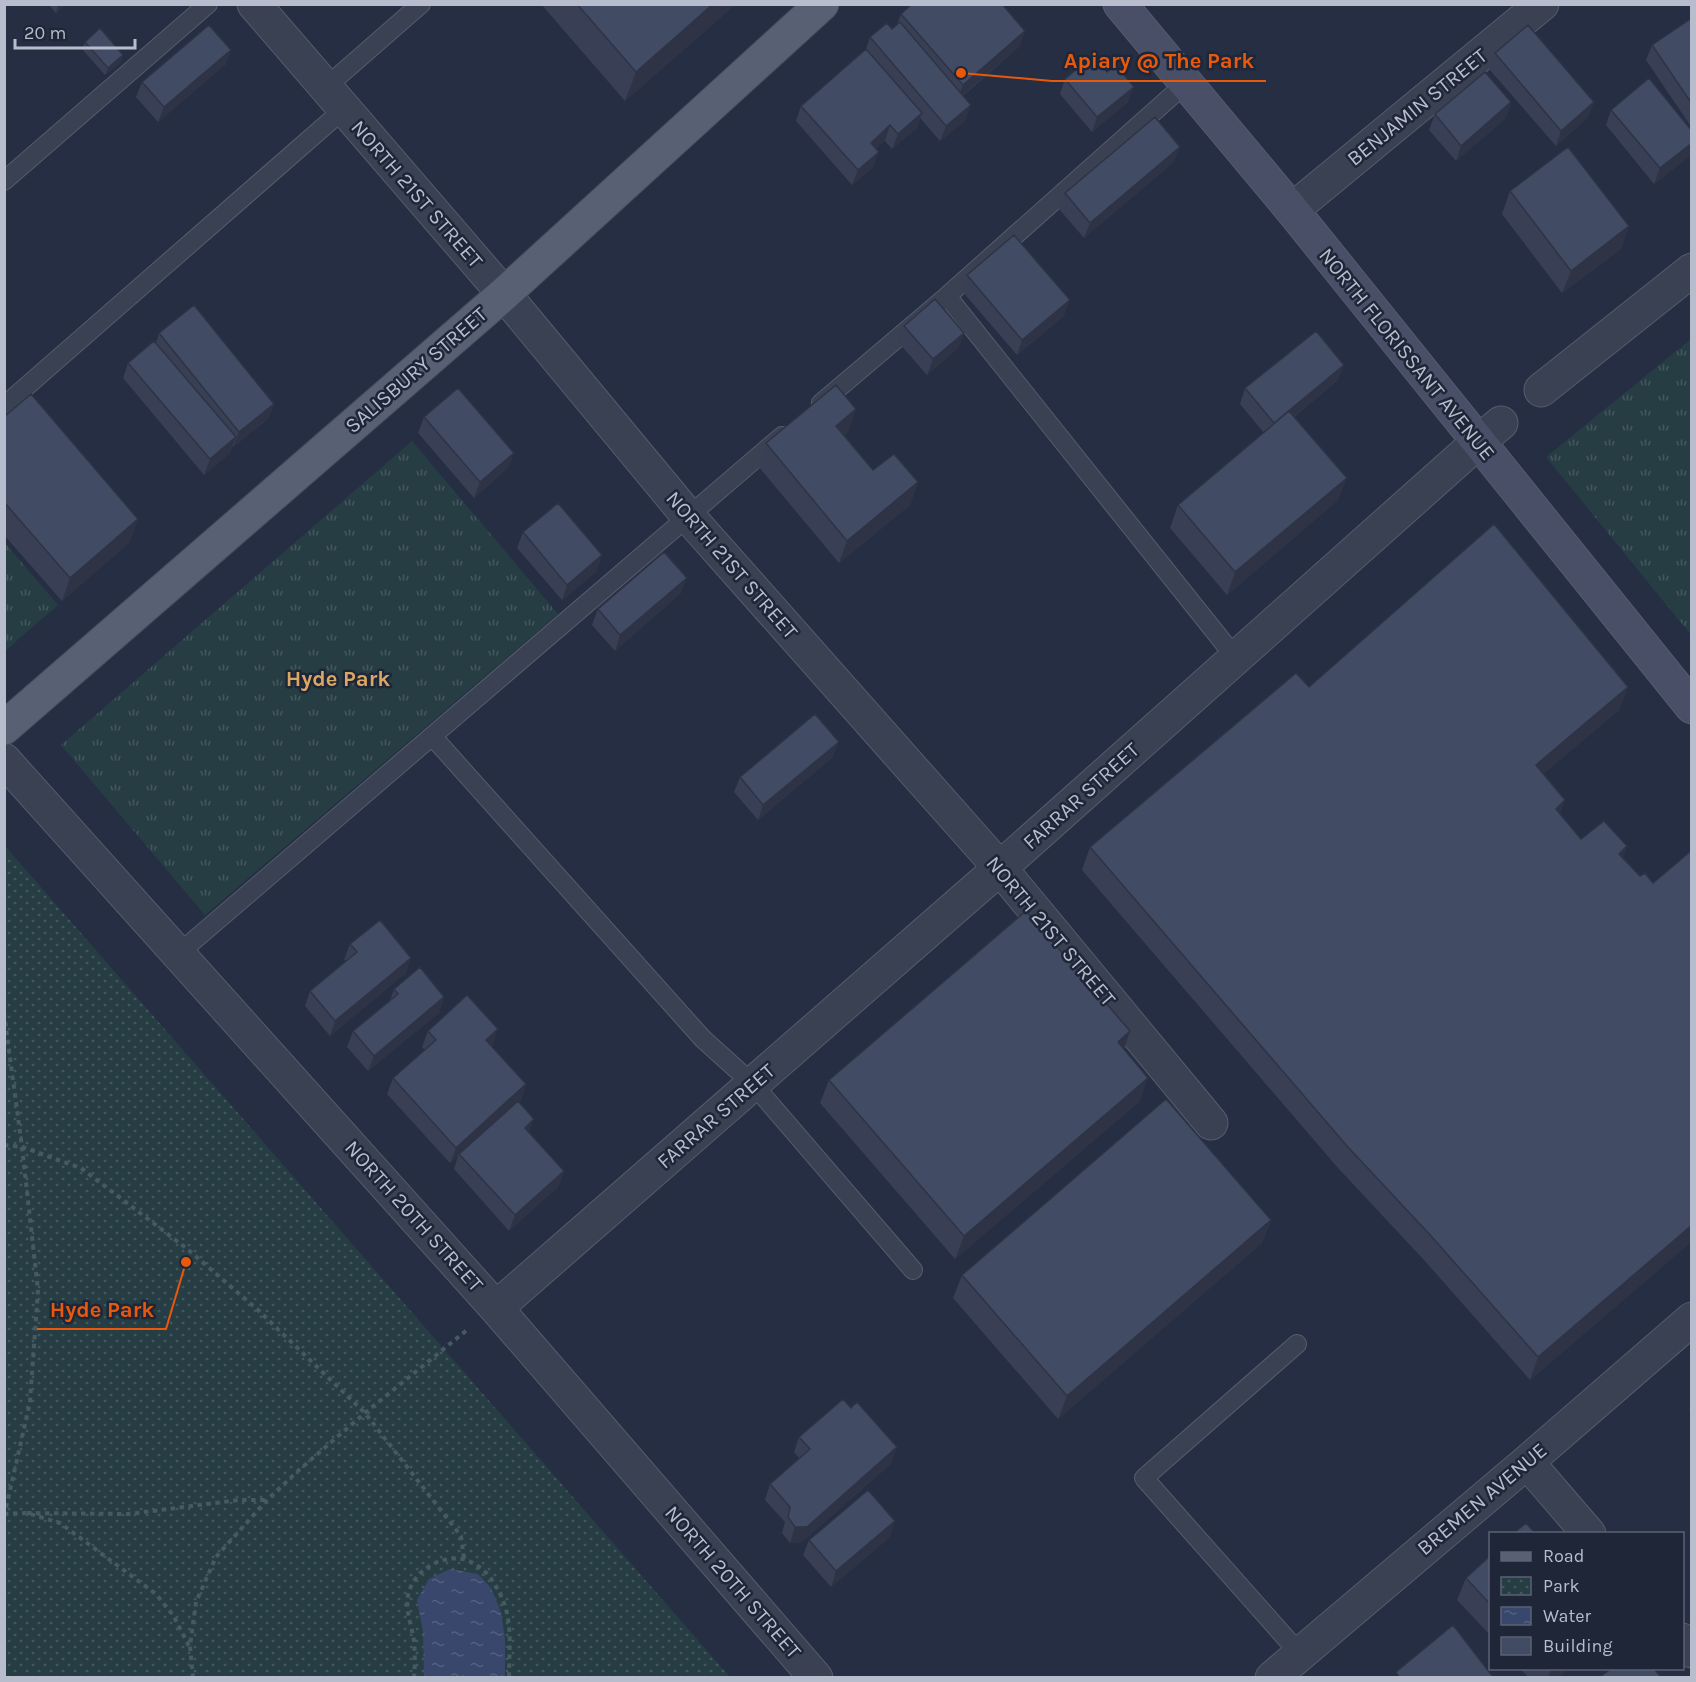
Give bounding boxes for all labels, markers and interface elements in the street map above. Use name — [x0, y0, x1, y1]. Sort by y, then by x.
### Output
scale bar — [15, 12, 135, 50]
text: 20 m — [24, 22, 66, 44]
callout: Apiary @ The Park — [1052, 41, 1266, 81]
street label: BENJAMIN STREET — [1342, 43, 1492, 171]
text: Apiary @ The Park — [1064, 48, 1254, 74]
street label: NORTH 21ST STREET — [346, 115, 488, 273]
street label: NORTH FLORISSANT AVENUE — [1314, 243, 1500, 465]
street label: SALISBURY STREET — [340, 302, 492, 438]
street label: NORTH 21ST STREET — [661, 486, 803, 644]
district label: Hyde Park — [286, 666, 390, 692]
street label: FARRAR STREET — [1018, 737, 1144, 854]
street label: NORTH 21ST STREET — [981, 851, 1121, 1011]
street label: FARRAR STREET — [652, 1058, 780, 1174]
street label: NORTH 20TH STREET — [340, 1136, 488, 1297]
callout: Hyde Park — [37, 1289, 166, 1329]
text: Hyde Park — [50, 1297, 154, 1323]
street label: BREMEN AVENUE — [1412, 1438, 1552, 1560]
street label: NORTH 20TH STREET — [660, 1501, 806, 1664]
legend — [1489, 1532, 1684, 1670]
text: Road — [1543, 1545, 1584, 1567]
text: Park — [1543, 1575, 1580, 1597]
text: Water — [1543, 1605, 1591, 1627]
text: Building — [1543, 1635, 1613, 1657]

